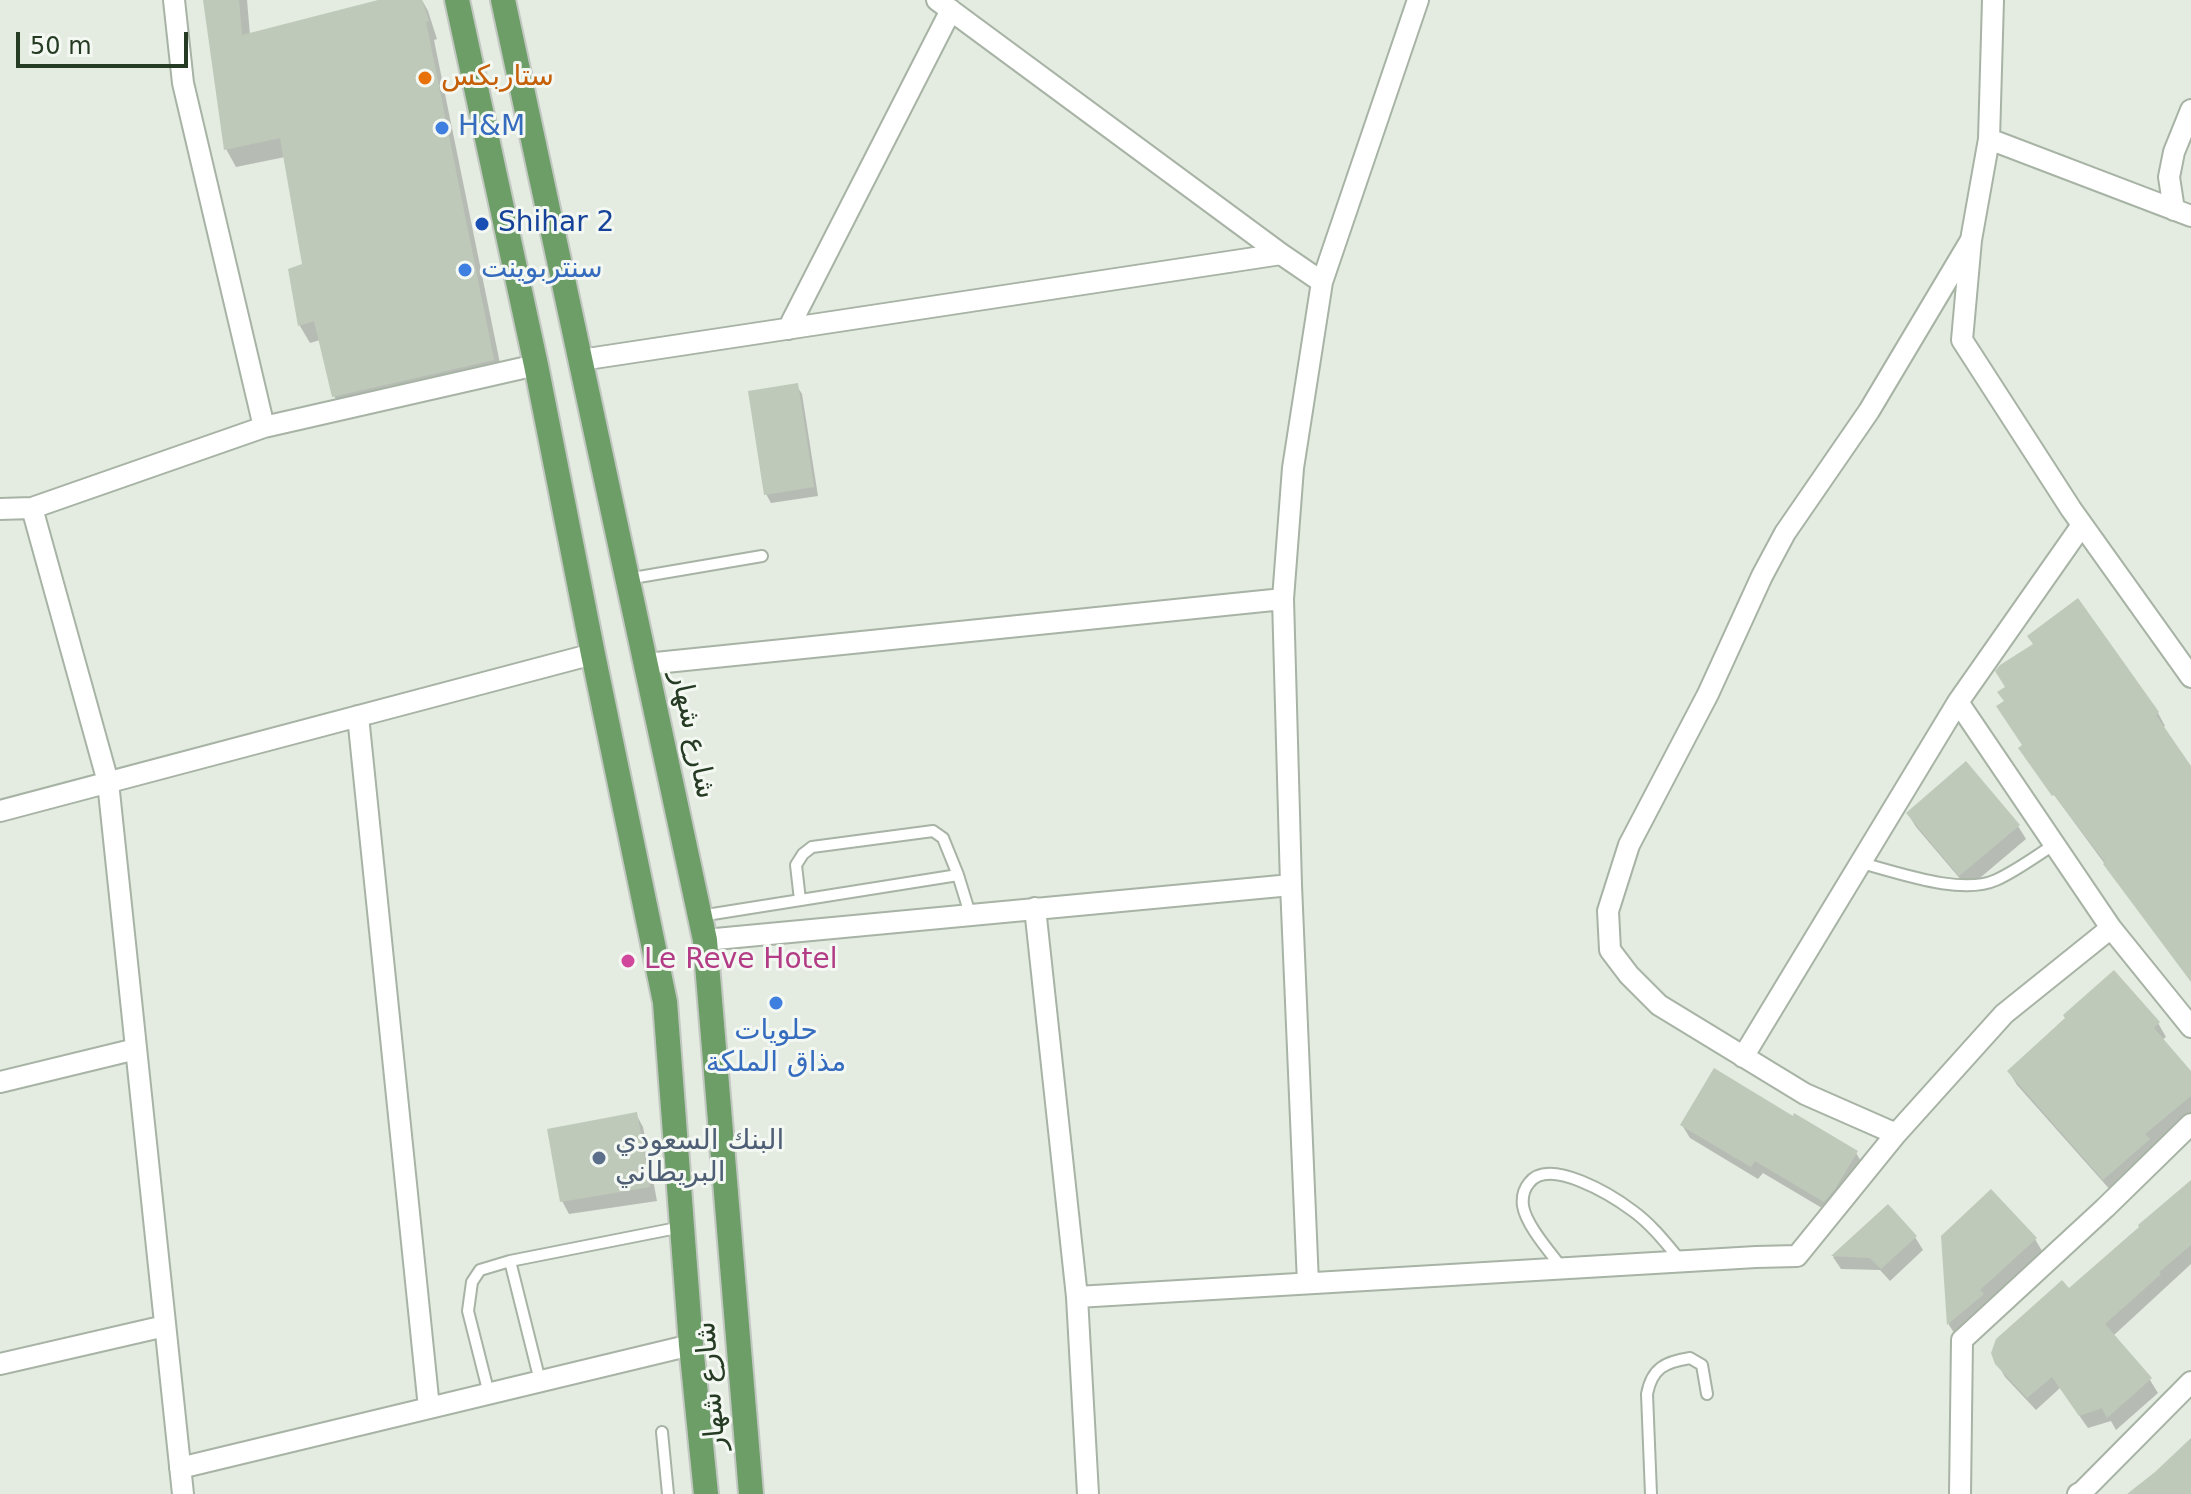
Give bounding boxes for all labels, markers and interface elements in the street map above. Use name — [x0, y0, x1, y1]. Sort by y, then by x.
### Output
scale bar — [20, 16, 192, 66]
text: 50 m — [30, 32, 92, 60]
place label: ستاربكس — [441, 61, 554, 95]
marker: ستاربكس — [416, 69, 434, 87]
place label: H&M — [458, 111, 525, 145]
marker: H&M — [433, 119, 451, 137]
place label: Shihar 2 — [498, 207, 614, 241]
marker: Shihar 2 — [473, 215, 491, 233]
place label: سنتربوينت — [481, 253, 603, 287]
marker: سنتربوينت — [456, 261, 474, 279]
street label: شارع شهار — [662, 668, 722, 802]
place label: Le Reve Hotel — [644, 944, 838, 978]
marker: Le Reve Hotel — [619, 952, 637, 970]
marker: حلويات مذاق الملكة — [767, 994, 785, 1012]
place label: حلويات مذاق الملكة — [706, 1015, 846, 1081]
place label: البنك السعودي البريطاني — [615, 1125, 784, 1191]
marker: البنك السعودي البريطاني — [590, 1149, 608, 1167]
street label: شارع شهار — [690, 1320, 734, 1452]

